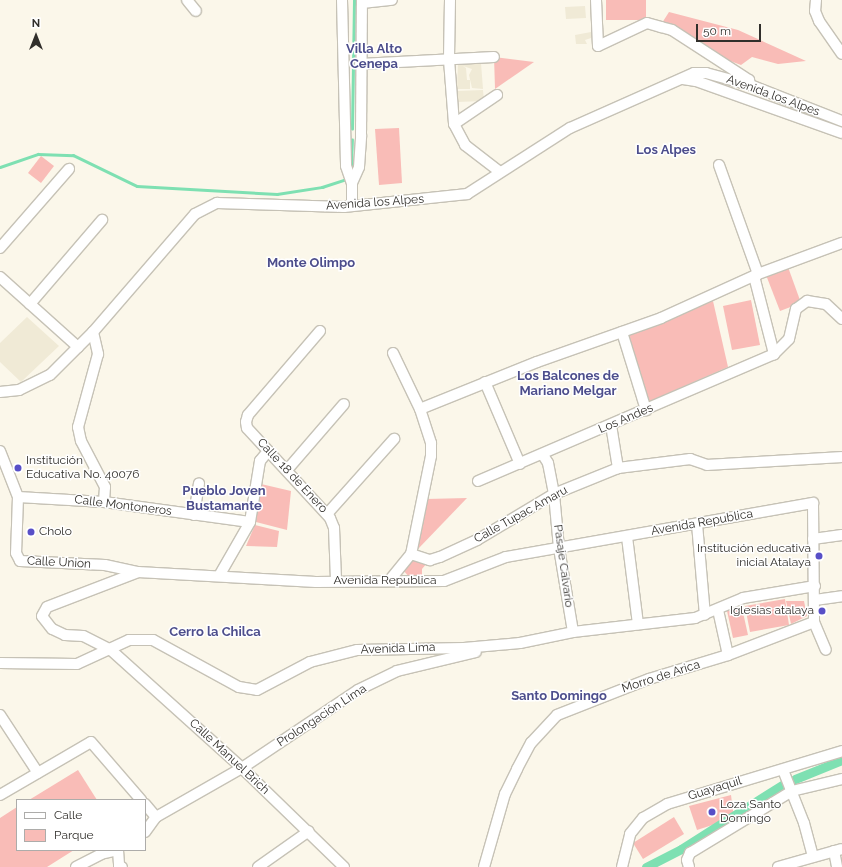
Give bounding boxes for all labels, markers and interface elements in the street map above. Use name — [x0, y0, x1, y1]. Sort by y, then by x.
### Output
north arrow — [16, 16, 56, 56]
scale bar — [698, 16, 763, 42]
text: N — [32, 17, 40, 30]
text: 50 m — [703, 24, 731, 38]
district label: Villa Alto Cenepa — [346, 42, 402, 73]
street label: Avenida los Alpes — [724, 72, 822, 120]
district label: Los Alpes — [636, 142, 696, 158]
street label: Avenida los Alpes — [325, 192, 425, 214]
district label: Monte Olimpo — [267, 255, 355, 271]
district label: Los Balcones de Mariano Melgar — [517, 369, 619, 400]
street label: Los Andes — [596, 401, 656, 437]
street label: Calle 18 de Enero — [254, 436, 330, 516]
place label: Institución Educativa No. 40076 — [26, 454, 139, 482]
marker: Institución Educativa No. 40076 — [13, 463, 23, 473]
street label: Calle Tupac Amaru — [471, 483, 571, 547]
district label: Pueblo Joven Bustamante — [182, 484, 266, 515]
street label: Calle Montoneros — [74, 493, 172, 519]
street label: Avenida Republica — [650, 507, 754, 539]
street label: Pasaje Calvario — [550, 524, 576, 608]
place label: Cholo — [39, 525, 72, 539]
marker: Cholo — [26, 527, 36, 537]
place label: Institución educativa inicial Atalaya — [697, 542, 811, 570]
marker: Institución educativa inicial Atalaya — [814, 551, 824, 561]
street label: Calle Union — [27, 554, 91, 572]
street label: Avenida Republica — [333, 574, 437, 588]
place label: Iglesias atalaya — [730, 604, 814, 618]
marker: Iglesias atalaya — [817, 606, 827, 616]
district label: Cerro la Chilca — [169, 624, 261, 640]
street label: Avenida Lima — [360, 640, 436, 658]
street label: Morro de Arica — [620, 658, 702, 696]
street label: Prolongación Lima — [275, 682, 369, 750]
district label: Santo Domingo — [511, 688, 607, 704]
street label: Calle Manuel Brich — [186, 716, 272, 798]
street label: Guayaquil — [686, 774, 744, 804]
place label: Loza Santo Domingo — [720, 798, 781, 826]
legend — [16, 799, 146, 851]
marker: Loza Santo Domingo — [707, 807, 717, 817]
text: Calle — [54, 808, 82, 822]
text: Parque — [54, 828, 94, 842]

